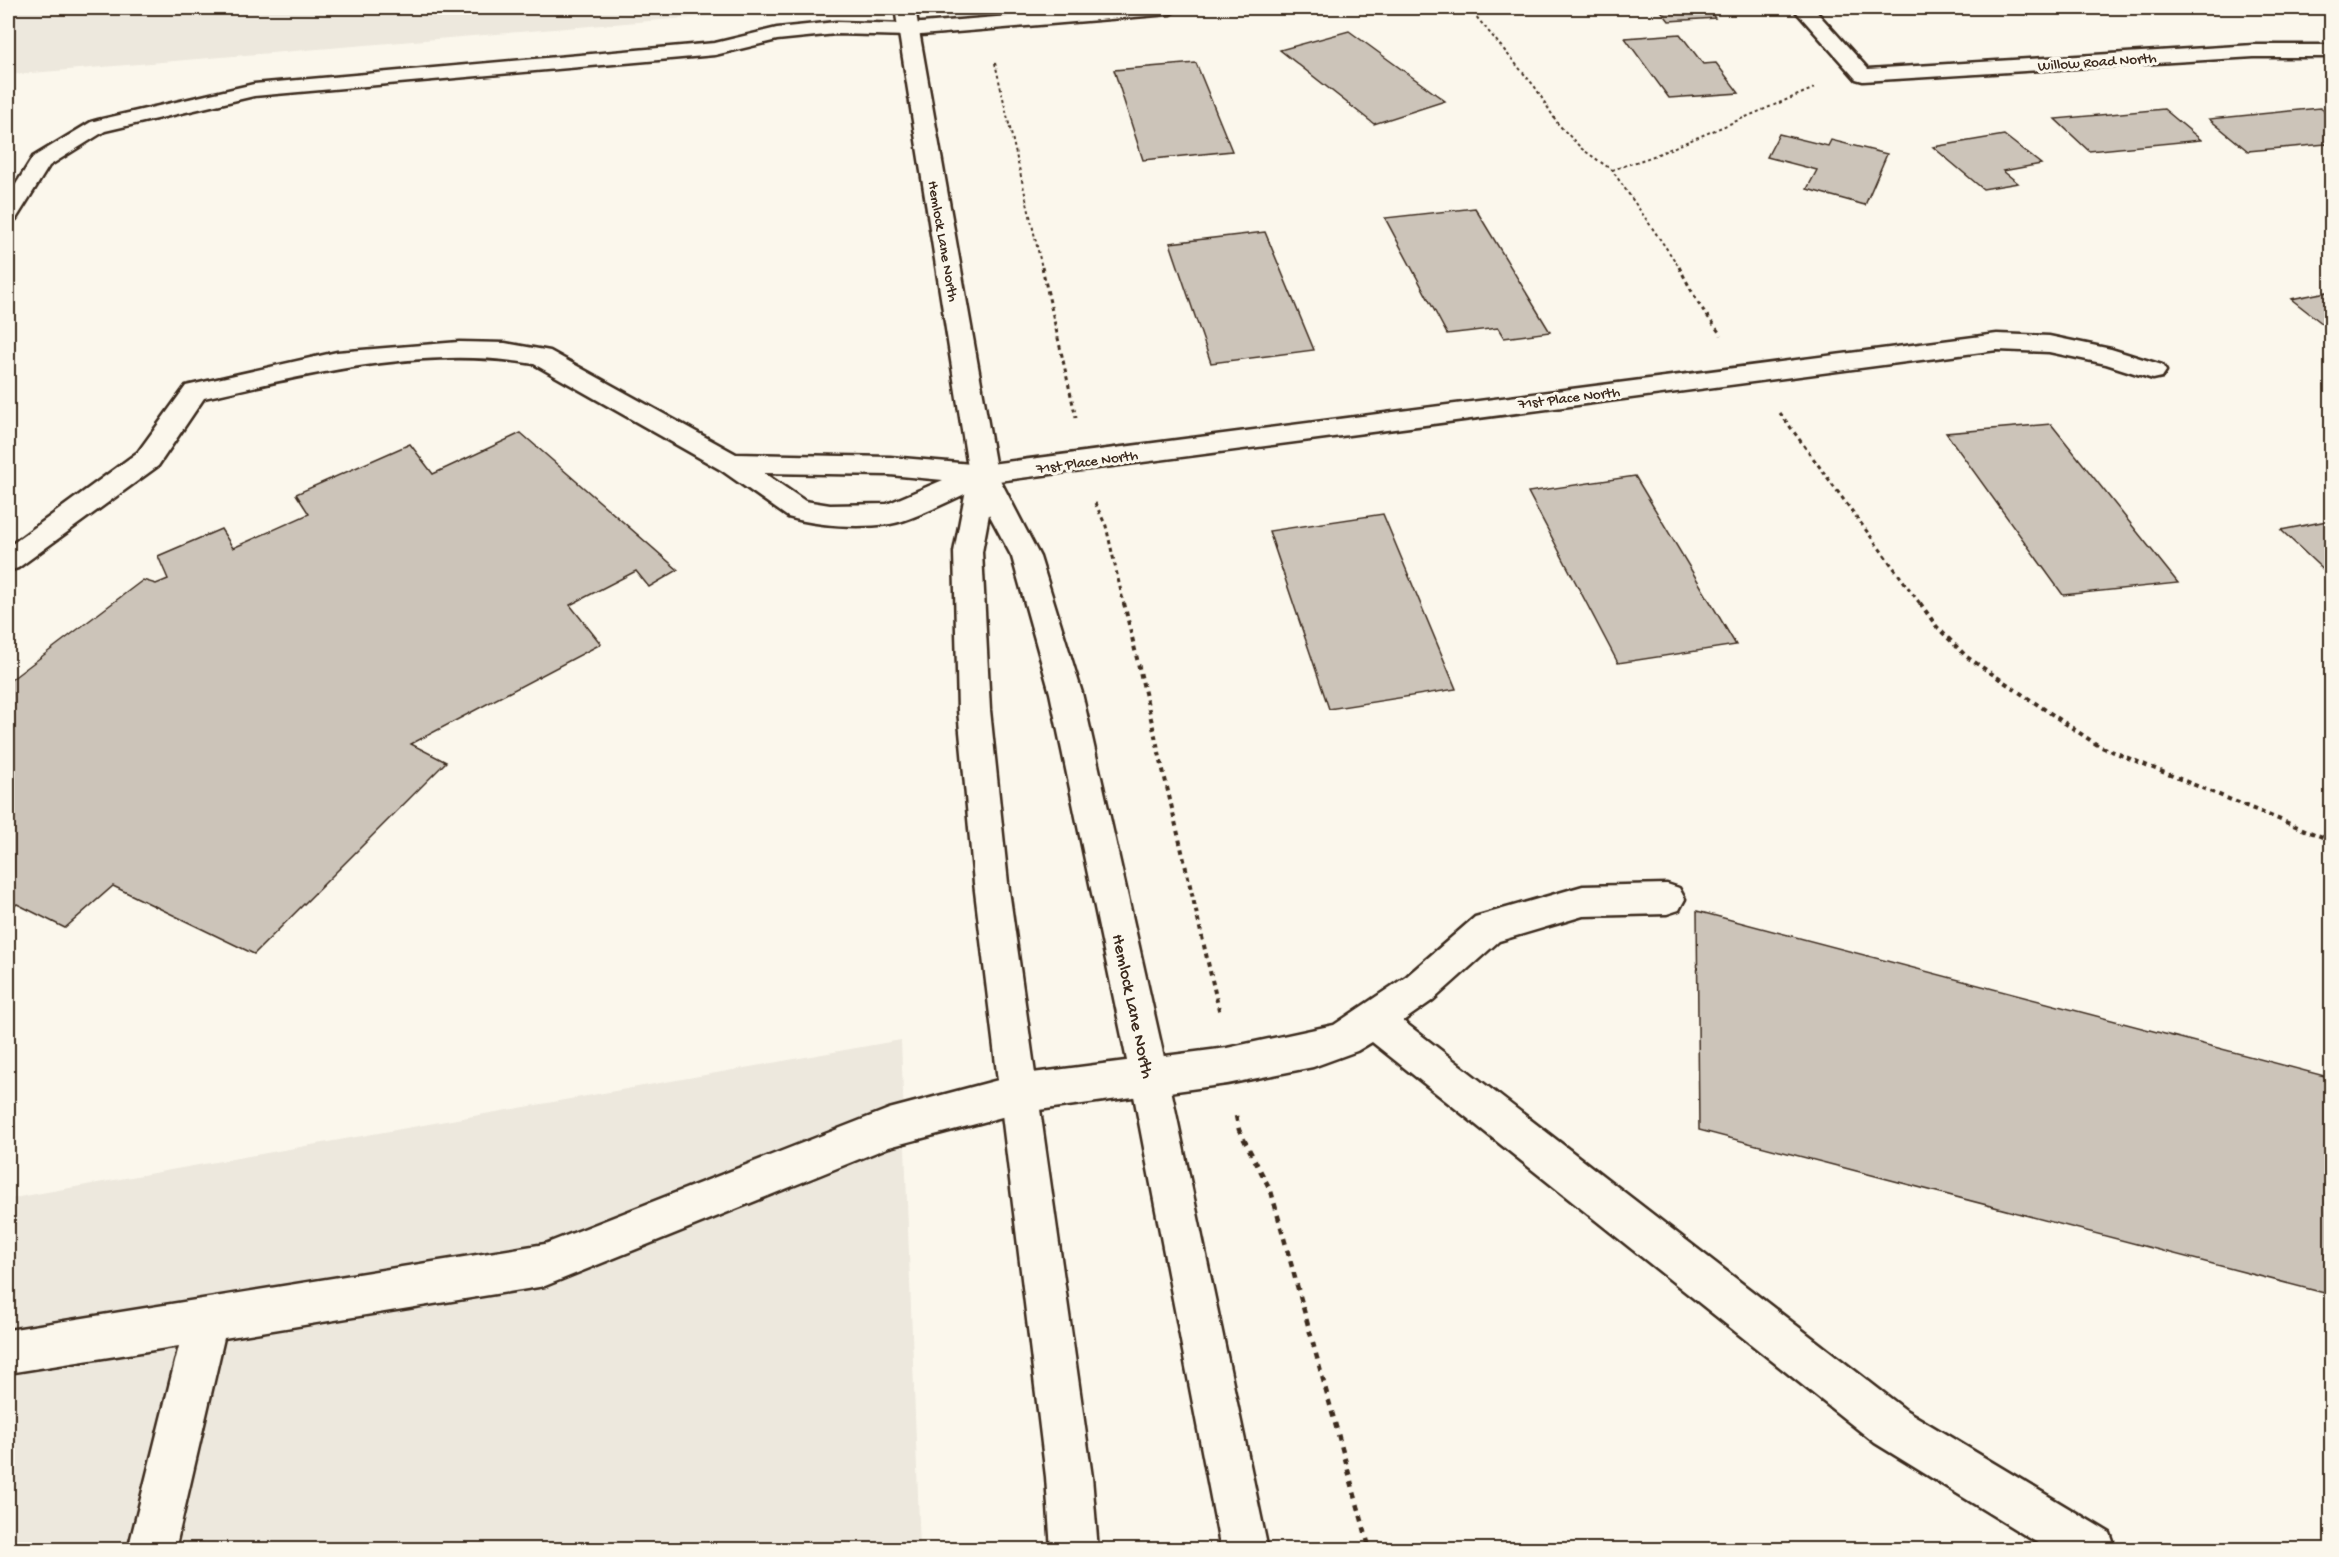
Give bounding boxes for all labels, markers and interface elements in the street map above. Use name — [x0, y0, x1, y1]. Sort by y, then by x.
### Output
street label: Willow Road North — [2037, 50, 2157, 76]
street label: Hemlock Lane North — [923, 179, 962, 303]
street label: 71st Place North — [1516, 384, 1621, 414]
street label: 71st Place North — [1034, 447, 1139, 479]
street label: Hemlock Lane North — [1106, 932, 1157, 1081]

